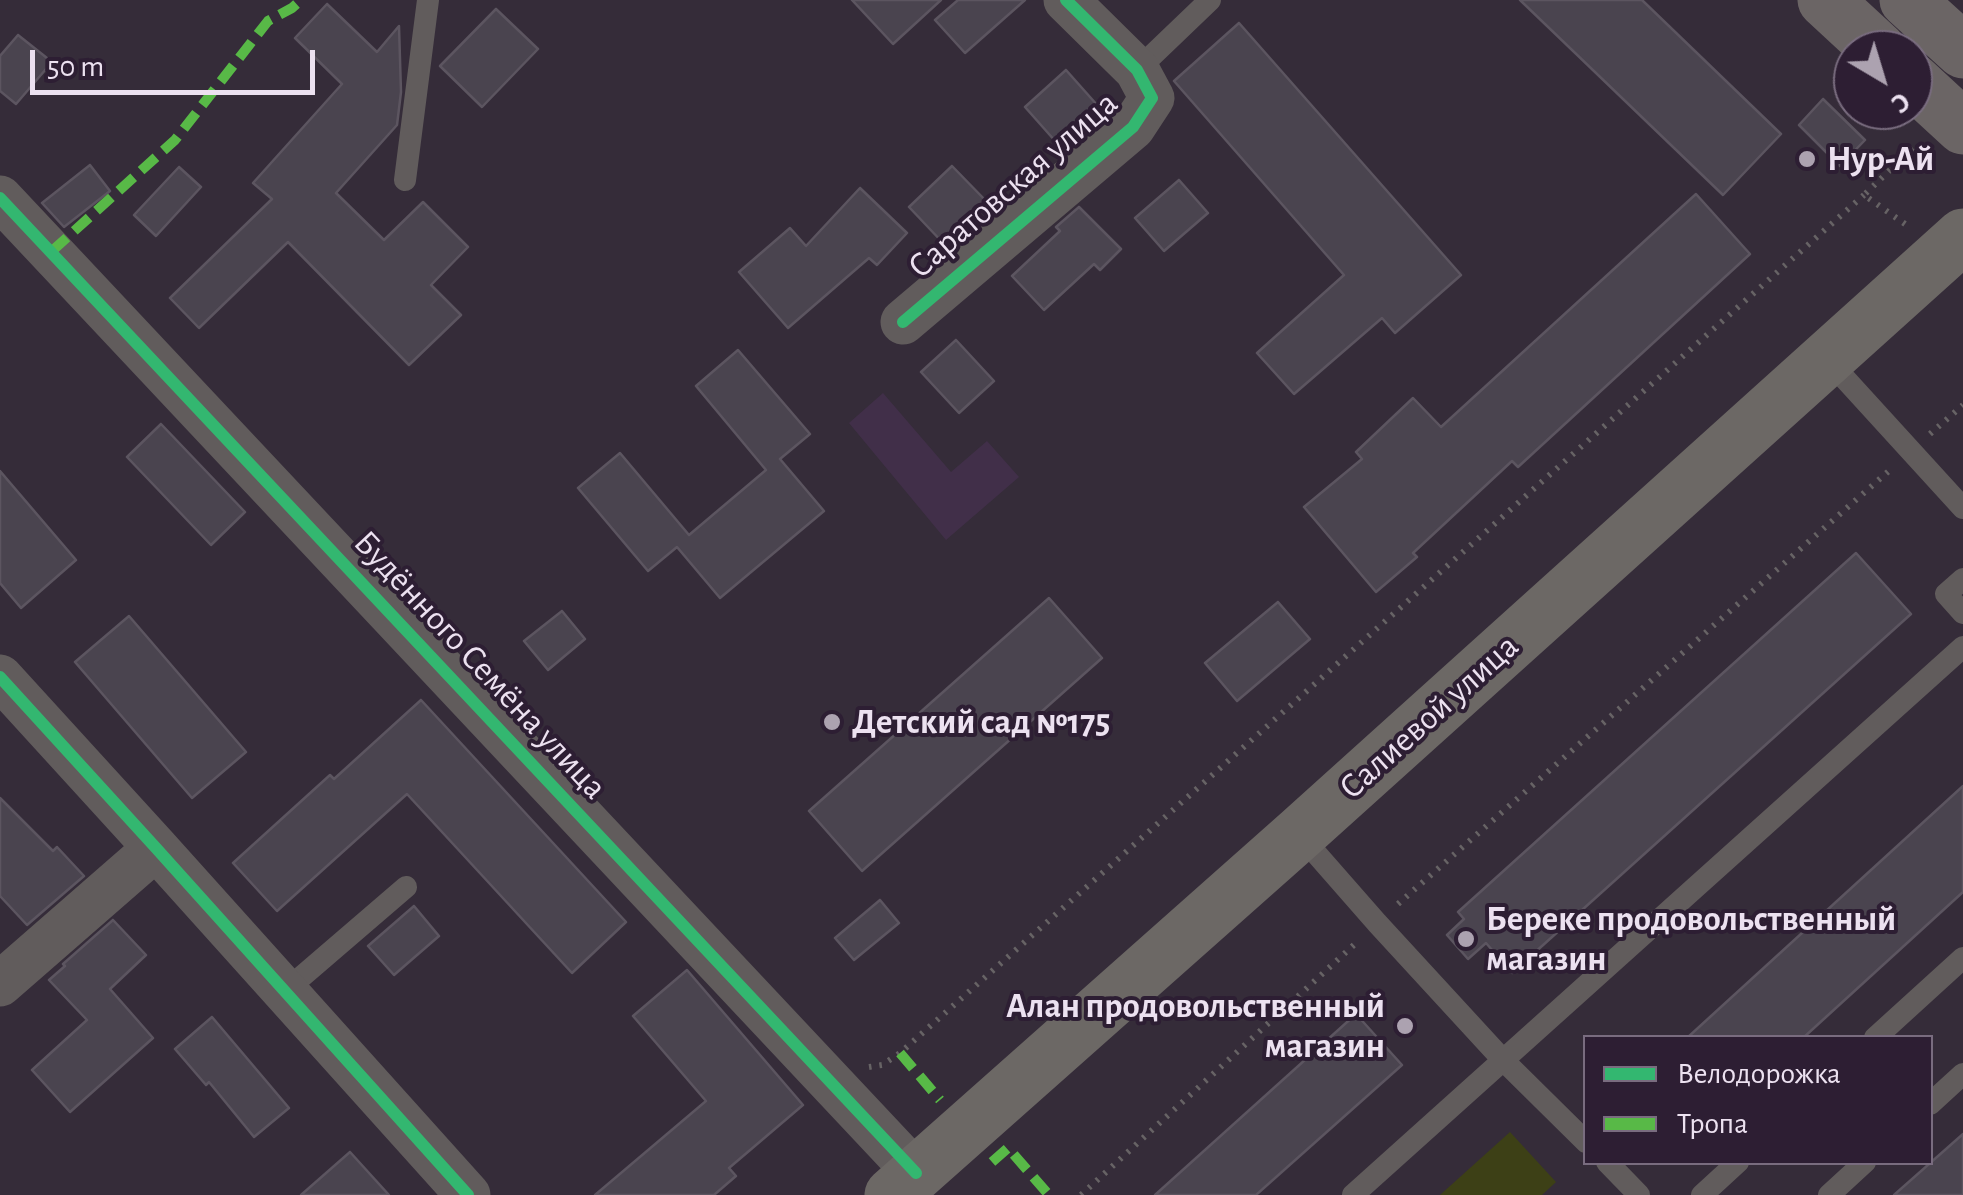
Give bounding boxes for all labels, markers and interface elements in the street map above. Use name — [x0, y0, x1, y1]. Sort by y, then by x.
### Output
scale bar — [35, 30, 320, 92]
north arrow — [1833, 30, 1933, 130]
text: 50 m — [47, 52, 104, 82]
street label: Саратовская улица — [899, 82, 1127, 288]
text: С — [1886, 86, 1915, 118]
place label: Нур-Ай — [1827, 138, 1934, 180]
marker: Нур-Ай — [1796, 148, 1818, 170]
street label: Будённого Семёна улица — [345, 522, 615, 808]
street label: Салиевой улица — [1331, 626, 1527, 808]
place label: Детский сад №175 — [852, 701, 1110, 743]
marker: Детский сад №175 — [821, 711, 843, 733]
place label: Береке продовольственный магазин — [1486, 898, 1896, 980]
marker: Береке продовольственный магазин — [1455, 928, 1477, 950]
place label: Алан продовольственный магазин — [1006, 985, 1385, 1067]
marker: Алан продовольственный магазин — [1394, 1015, 1416, 1037]
legend — [1583, 1035, 1933, 1165]
text: Велодорожка — [1677, 1059, 1841, 1089]
text: Тропа — [1677, 1109, 1748, 1139]

